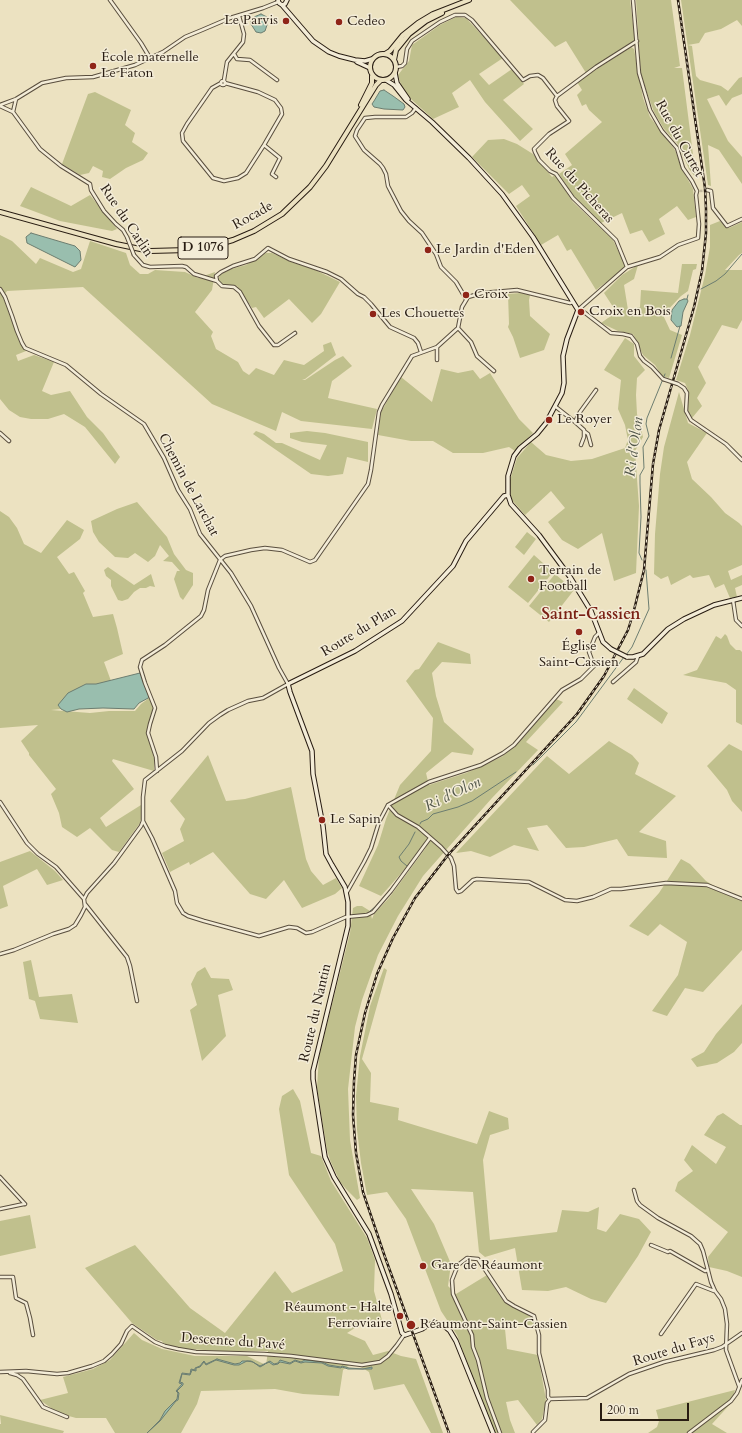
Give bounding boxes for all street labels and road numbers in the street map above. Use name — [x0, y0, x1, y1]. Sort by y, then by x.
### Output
street label: Rue du Curtet — [651, 98, 707, 180]
street label: Rue du Picheras — [541, 145, 617, 227]
street label: Rue du Carlin — [96, 182, 156, 260]
street label: Rocade — [230, 198, 276, 234]
road number: D 1076 — [178, 237, 228, 259]
street label: Chemin de Larchat — [154, 431, 222, 539]
street label: Route du Plan — [319, 603, 399, 661]
street label: Route du Nantin — [296, 962, 336, 1064]
street label: Descente du Pavé — [180, 1330, 286, 1354]
street label: Route du Fays — [631, 1330, 717, 1370]

